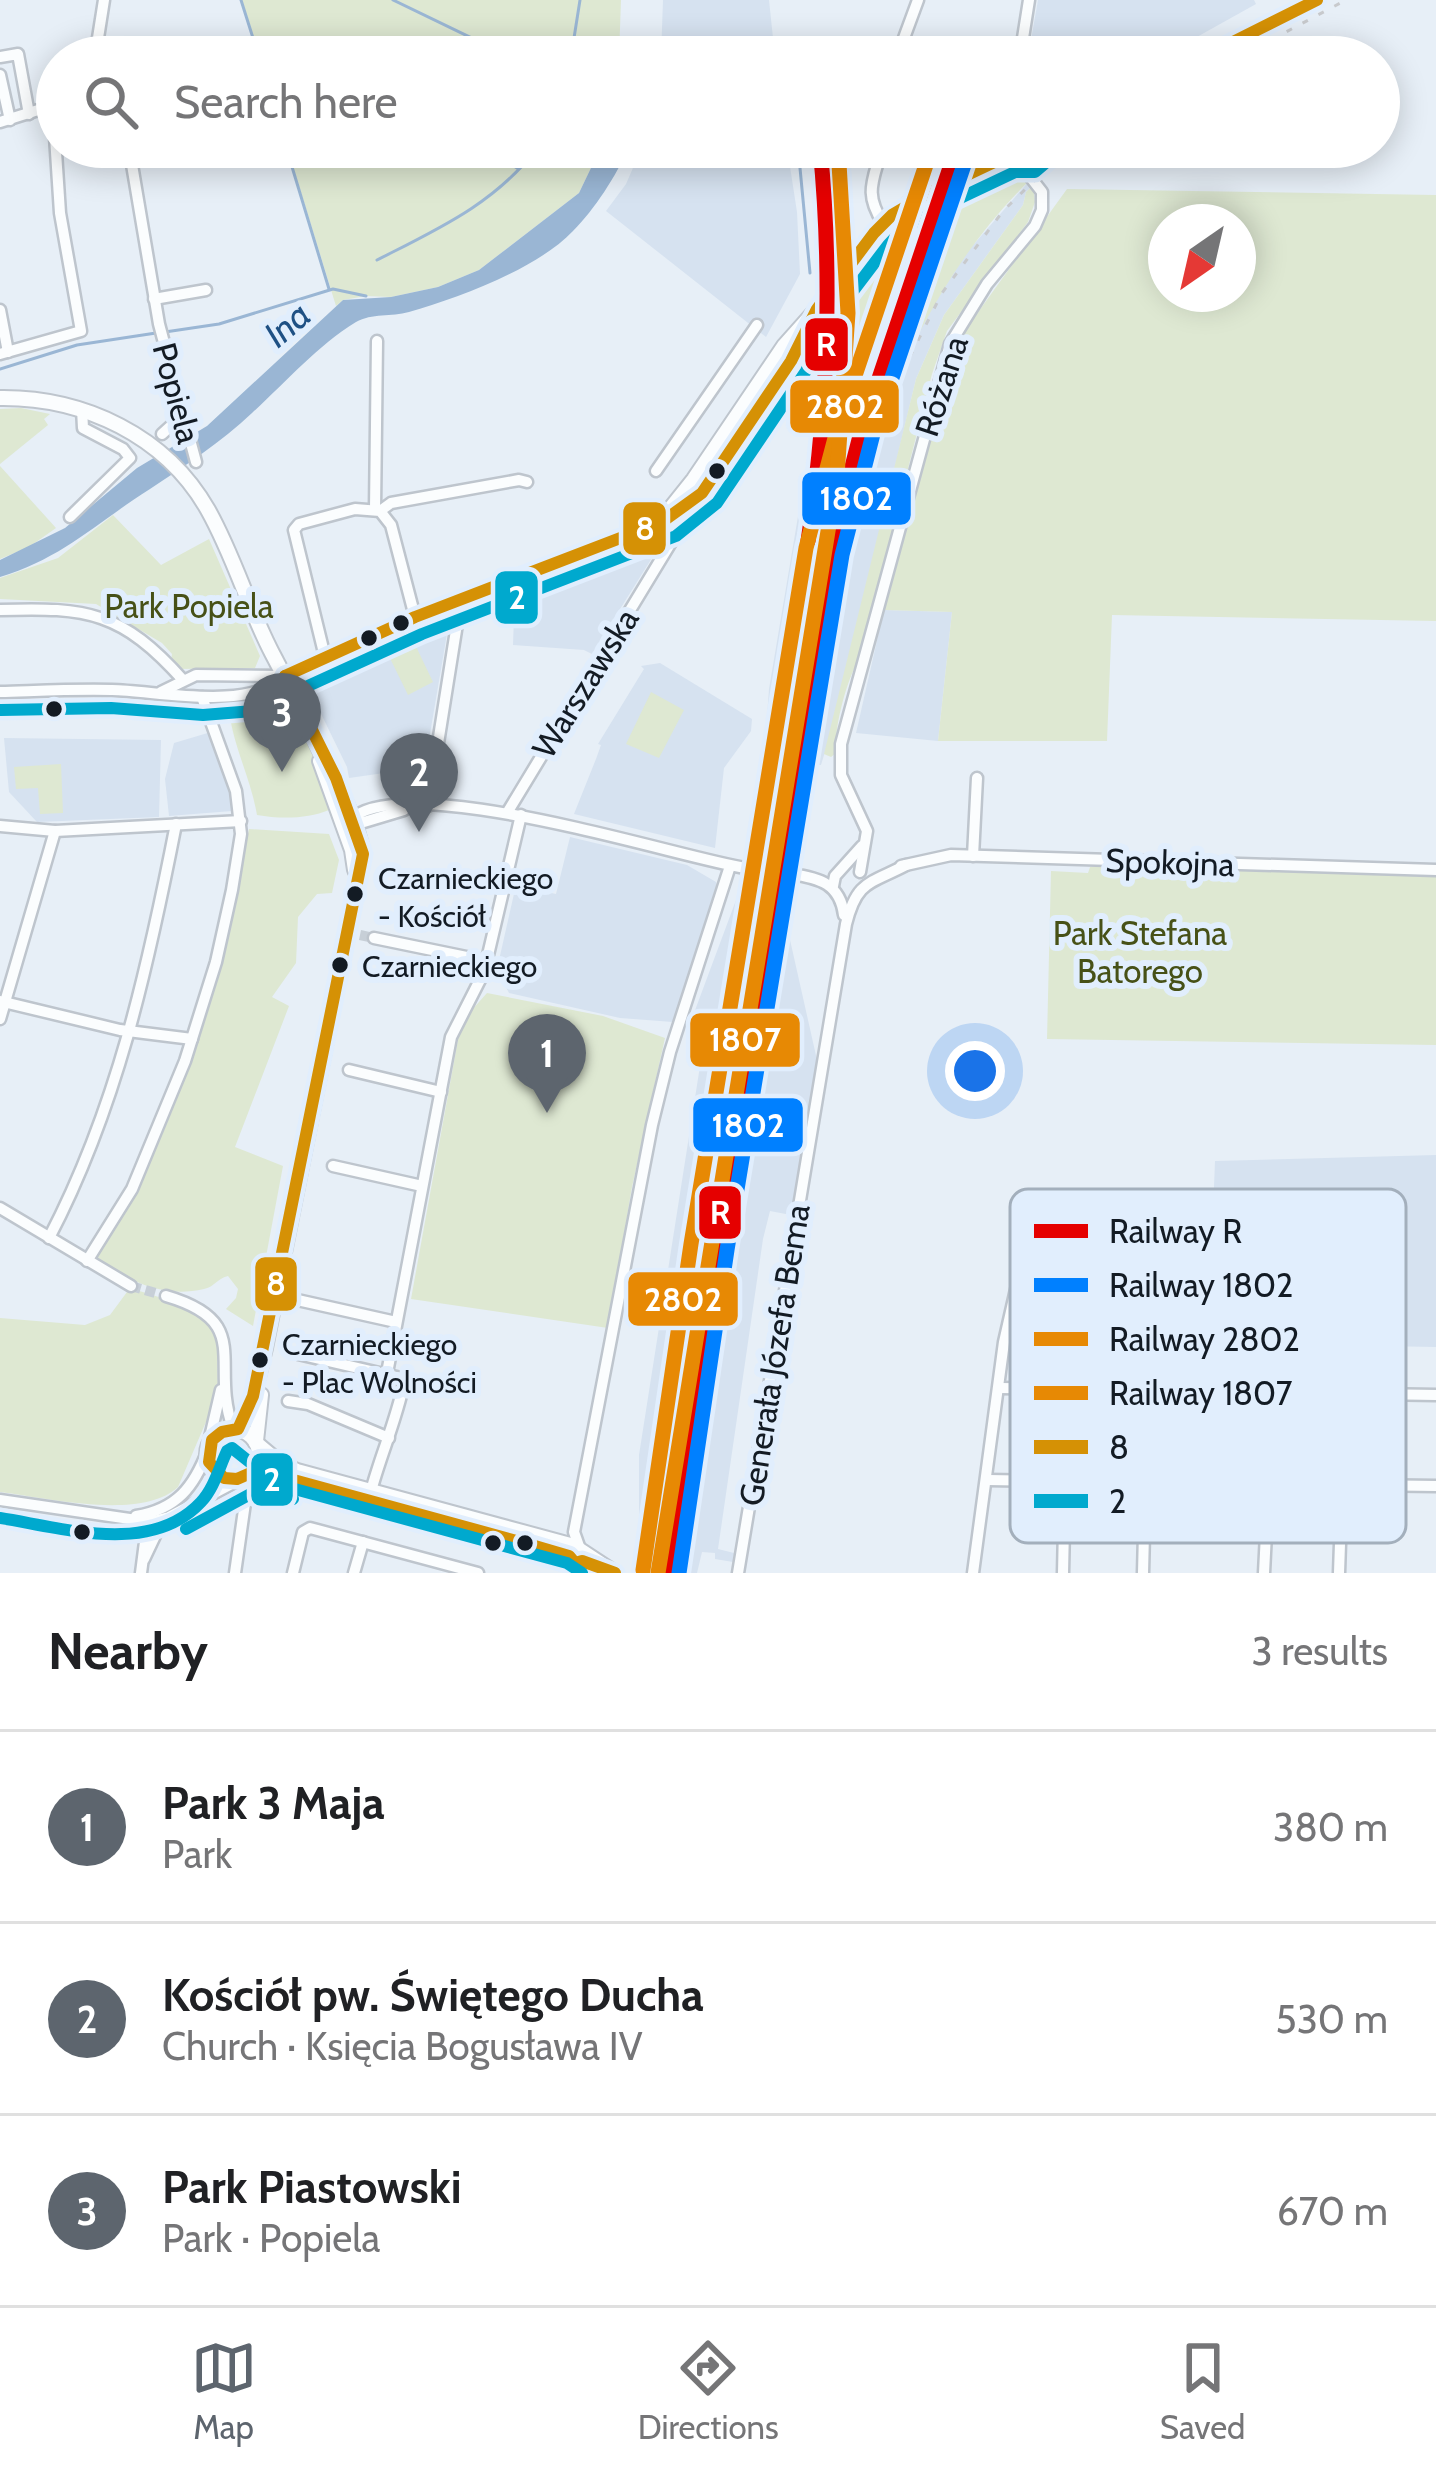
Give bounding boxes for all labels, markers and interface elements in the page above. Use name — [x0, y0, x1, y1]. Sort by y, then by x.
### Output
search box — [36, 36, 1400, 168]
icon: search — [78, 69, 144, 135]
text: Search here — [174, 75, 398, 129]
north arrow — [1148, 204, 1256, 312]
water label: Ina — [255, 292, 319, 356]
line badge: R — [803, 316, 850, 373]
text: R — [816, 324, 837, 364]
street label: Różana — [906, 331, 976, 441]
street label: Popiela — [144, 338, 210, 448]
line badge: 2802 — [788, 378, 901, 435]
text: 2802 — [806, 386, 884, 426]
unlabelled marker — [706, 460, 728, 482]
line badge: 1802 — [800, 470, 913, 527]
text: 1802 — [820, 478, 892, 518]
line badge: 8 — [621, 500, 668, 557]
text: 8 — [635, 508, 655, 548]
line badge: 2 — [493, 569, 540, 626]
text: 2 — [508, 577, 526, 617]
park label: Park Popiela — [104, 586, 274, 626]
street label: Warszawska — [523, 601, 647, 765]
unlabelled marker — [390, 612, 412, 634]
unlabelled marker — [358, 627, 380, 649]
pin: 3 — [243, 673, 321, 772]
unlabelled marker — [43, 698, 65, 720]
pin: 2 — [380, 733, 458, 832]
street label: Spokojna — [1105, 840, 1235, 884]
place label: Czarnieckiego - Kościół — [378, 860, 553, 935]
marker: Czarnieckiego - Kościół — [344, 883, 366, 905]
park label: Park Stefana Batorego — [1053, 913, 1227, 991]
place label: Czarnieckiego — [362, 948, 537, 985]
marker: Czarnieckiego — [329, 954, 351, 976]
line badge: 1807 — [688, 1011, 802, 1069]
pin: 1 — [508, 1014, 586, 1113]
text: 1807 — [709, 1019, 781, 1059]
your location — [945, 1041, 1005, 1101]
line badge: 1802 — [691, 1096, 805, 1154]
text: 1802 — [712, 1105, 784, 1145]
line badge: R — [697, 1184, 743, 1241]
legend — [1010, 1189, 1406, 1543]
text: R — [710, 1192, 731, 1232]
street label: Generała Józefa Bema — [730, 1201, 818, 1509]
text: Railway R — [1109, 1211, 1242, 1251]
line badge: 8 — [253, 1255, 299, 1313]
text: 8 — [266, 1263, 286, 1303]
text: Railway 1802 — [1109, 1265, 1293, 1305]
line badge: 2802 — [626, 1270, 740, 1328]
text: 2802 — [644, 1279, 722, 1319]
text: Railway 2802 — [1109, 1319, 1300, 1359]
place label: Czarnieckiego - Plac Wolności — [282, 1326, 477, 1401]
marker: Czarnieckiego - Plac Wolności — [249, 1349, 271, 1371]
text: Railway 1807 — [1109, 1373, 1293, 1413]
text: 8 — [1109, 1427, 1129, 1467]
line badge: 2 — [249, 1451, 295, 1508]
text: 2 — [263, 1459, 281, 1499]
text: 2 — [1109, 1481, 1126, 1521]
unlabelled marker — [71, 1521, 93, 1543]
unlabelled marker — [482, 1532, 504, 1554]
unlabelled marker — [514, 1532, 536, 1554]
text: Nearby — [48, 1620, 208, 1682]
text: 3 results — [1251, 1627, 1388, 1675]
text: Park 3 Maja — [162, 1776, 385, 1830]
text: 1 — [80, 1803, 94, 1851]
text: 380 m — [1273, 1803, 1388, 1851]
text: Park — [162, 1830, 232, 1878]
text: Kościół pw. Świętego Ducha — [162, 1968, 704, 2022]
text: 2 — [77, 1995, 97, 2043]
text: 530 m — [1276, 1995, 1388, 2043]
text: Church · Księcia Bogusława IV — [162, 2022, 643, 2070]
text: Park Piastowski — [162, 2160, 461, 2214]
text: 3 — [76, 2187, 98, 2235]
text: 670 m — [1277, 2187, 1388, 2235]
text: Park · Popiela — [162, 2214, 380, 2262]
tab: Map — [191, 2335, 257, 2447]
tab: Directions — [638, 2335, 779, 2447]
tab: Saved — [1160, 2335, 1245, 2447]

